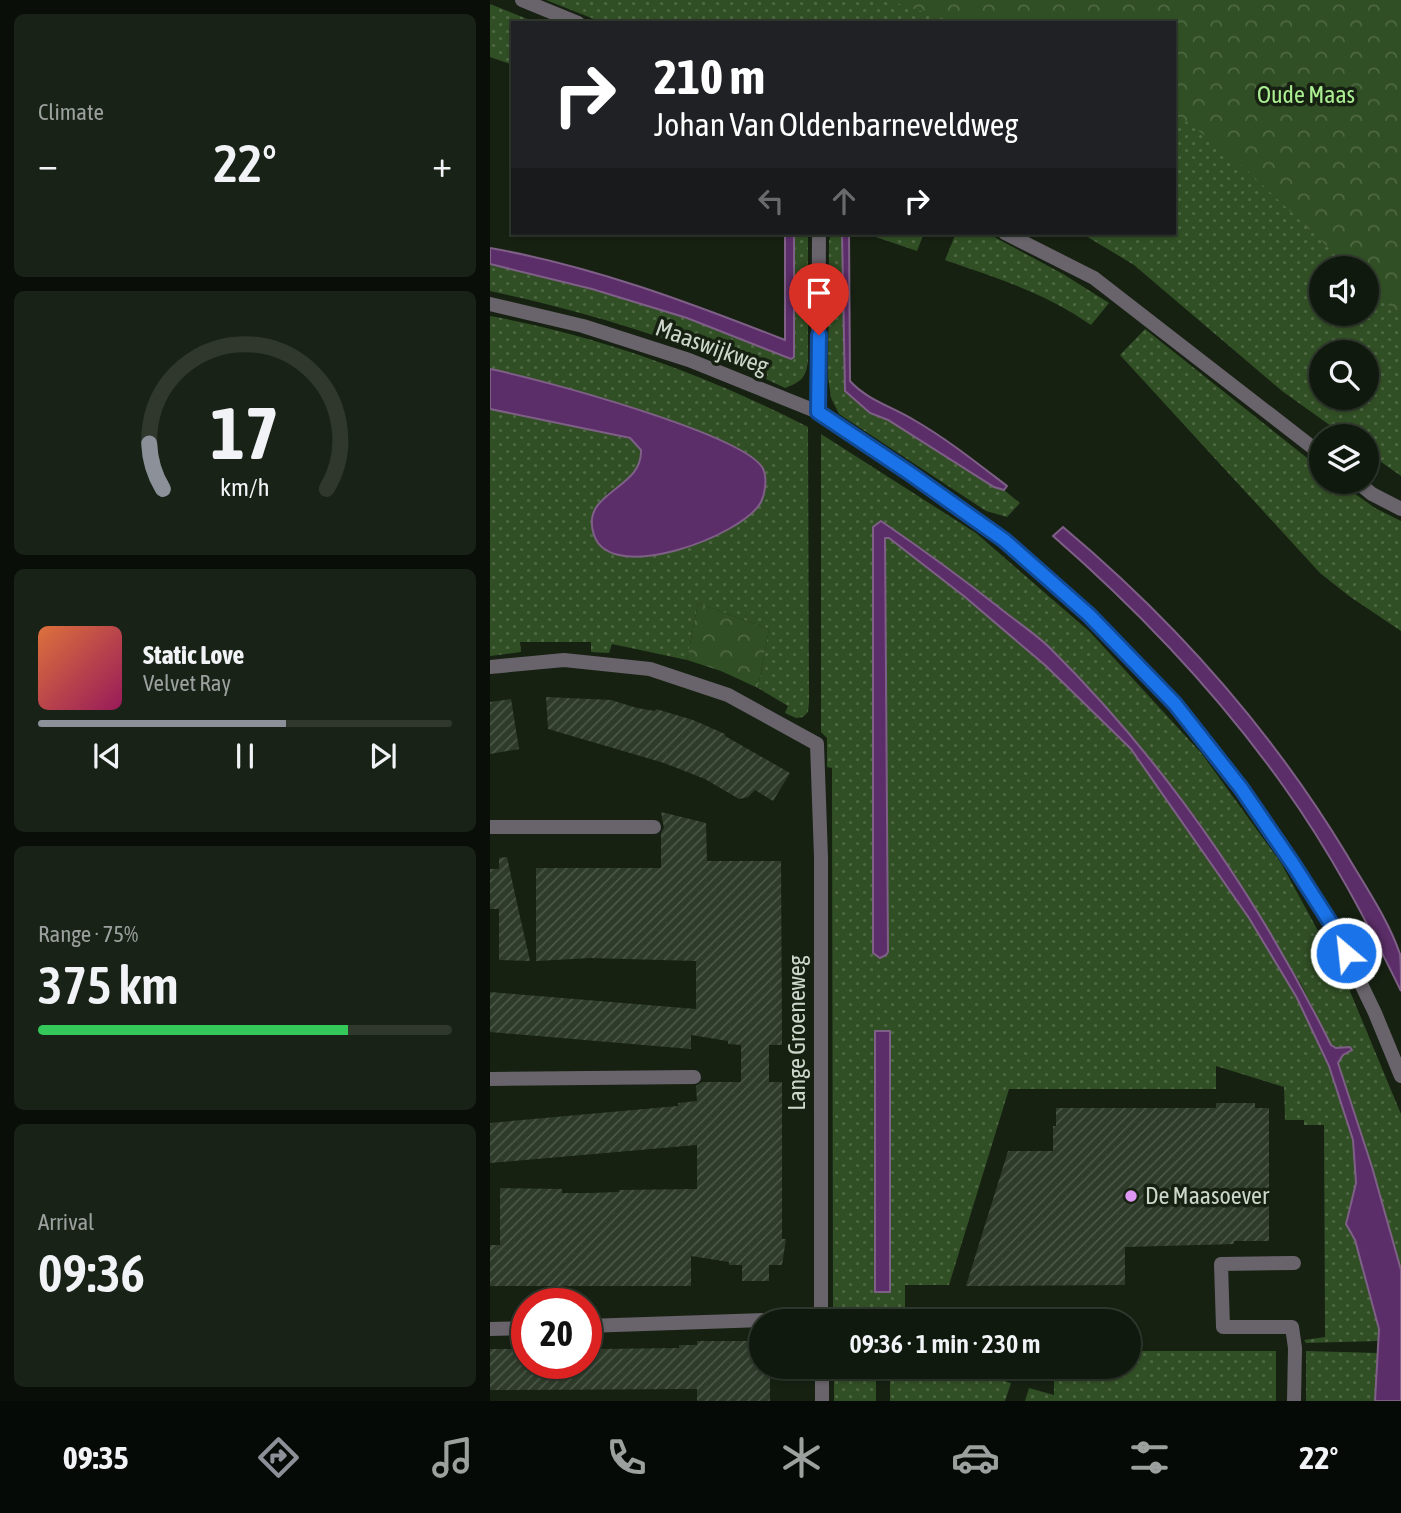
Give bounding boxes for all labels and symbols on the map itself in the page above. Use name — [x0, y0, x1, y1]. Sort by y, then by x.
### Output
park label: Oude Maas — [1257, 81, 1355, 108]
pin — [789, 263, 849, 335]
street label: Maaswijkweg — [652, 314, 773, 380]
position arrow — [1309, 916, 1383, 990]
street label: Lange Groeneweg — [783, 954, 810, 1111]
place label: De Maasoever — [1145, 1182, 1270, 1209]
marker: De Maasoever — [1123, 1188, 1139, 1204]
speed limit sign: 20 — [511, 1288, 602, 1379]

